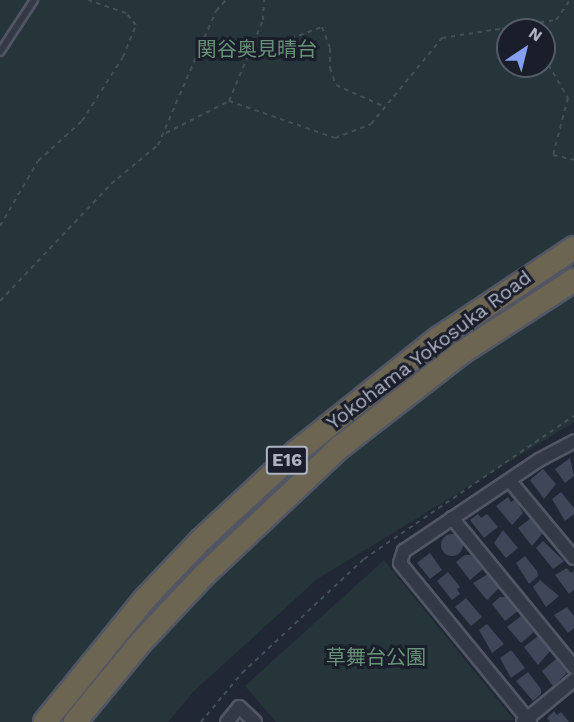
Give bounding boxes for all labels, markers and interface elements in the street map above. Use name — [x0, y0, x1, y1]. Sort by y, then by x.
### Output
north arrow — [496, 18, 556, 78]
text: N — [525, 23, 546, 46]
park label: 関谷奥見晴台 — [197, 37, 317, 61]
street label: Yokohama Yokosuka Road — [321, 265, 537, 435]
road number: E16 — [264, 445, 310, 475]
park label: 草舞台公園 — [326, 645, 426, 669]

